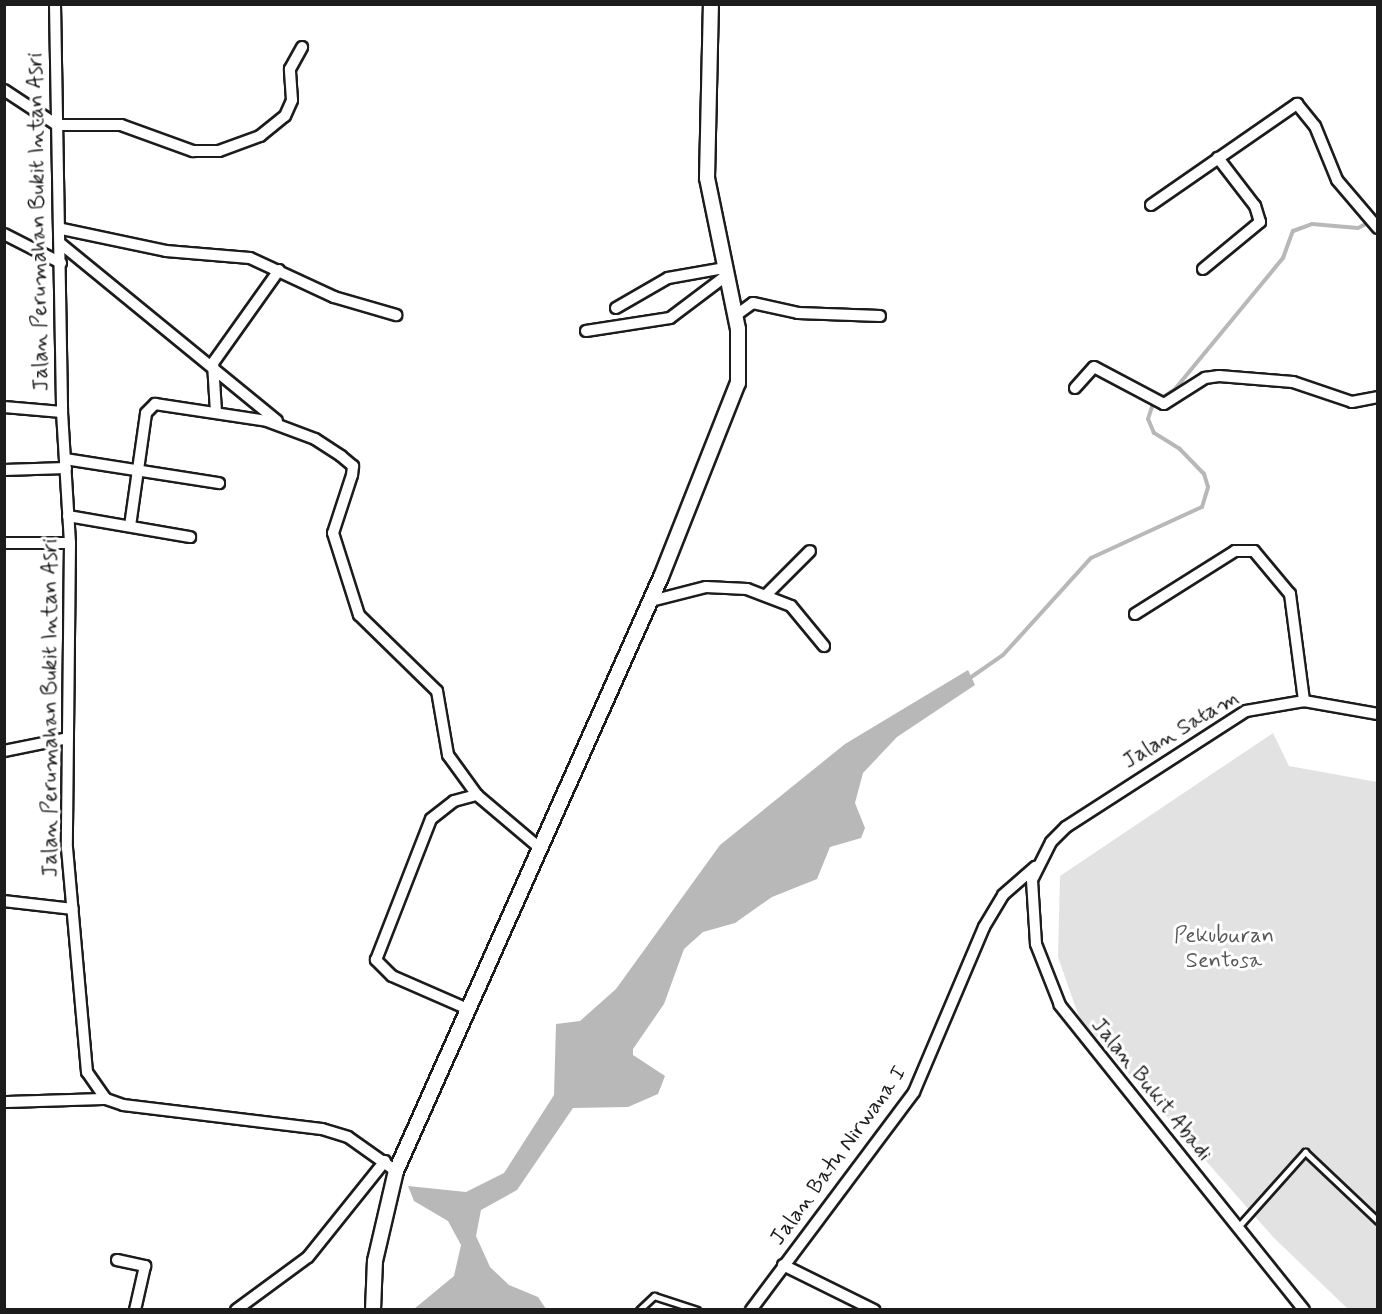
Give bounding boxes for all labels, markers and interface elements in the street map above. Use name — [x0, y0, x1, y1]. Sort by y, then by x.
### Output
street label: Jalan Perumahan Bukit Intan Asri — [23, 52, 55, 392]
street label: Jalan Perumahan Bukit Intan Asri — [38, 538, 64, 878]
street label: Jalan Satam — [1119, 686, 1243, 774]
park label: Pekuburan Sentosa — [1174, 923, 1274, 974]
street label: Jalan Bukit Abadi — [1086, 1014, 1216, 1166]
street label: Jalan Batu Nirwana I — [766, 1062, 912, 1250]

